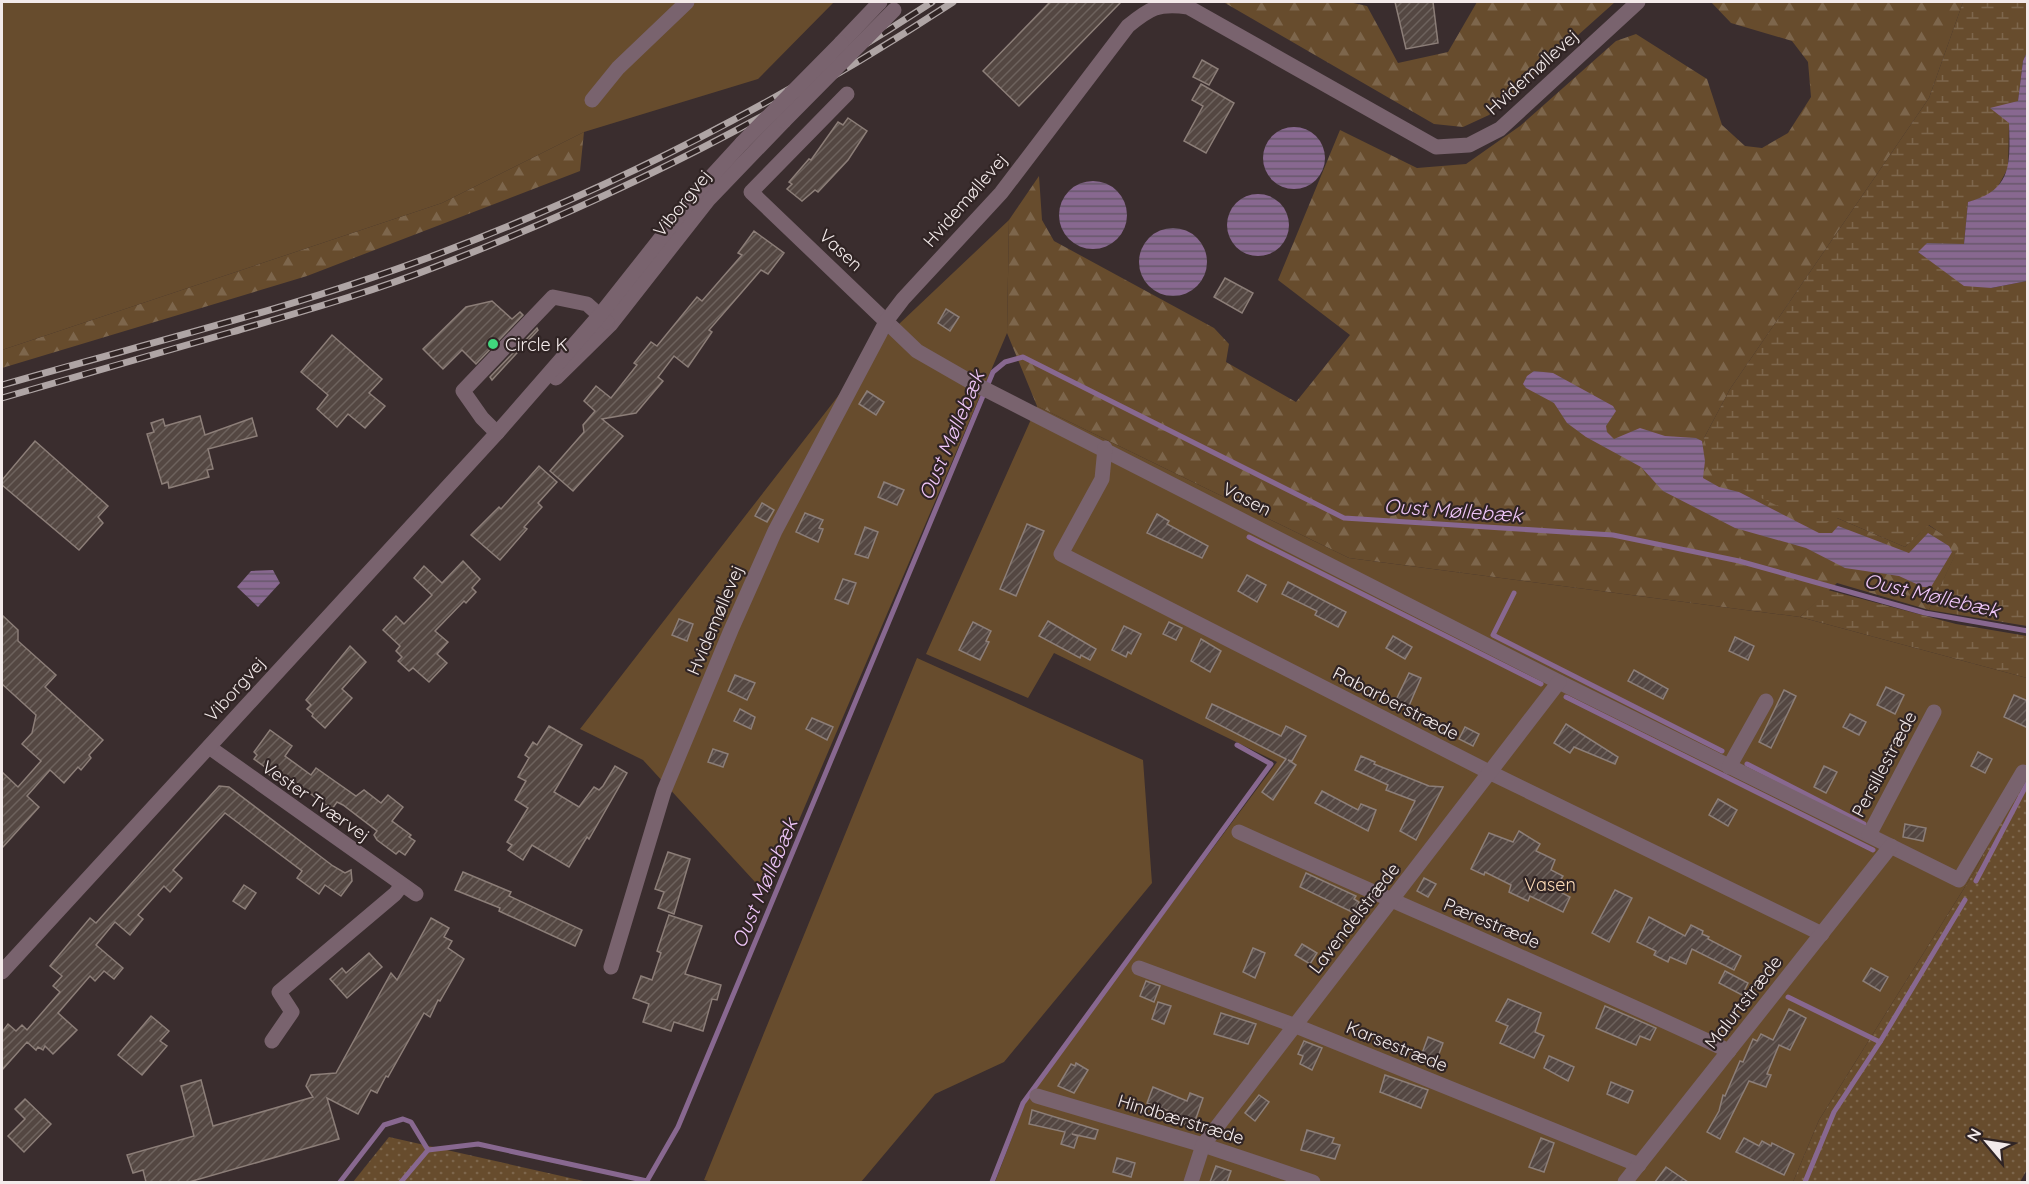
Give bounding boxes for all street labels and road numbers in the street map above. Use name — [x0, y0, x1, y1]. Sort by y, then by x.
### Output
street label: Hvidemøllevej — [1481, 24, 1583, 120]
street label: Hvidemøllevej — [918, 148, 1012, 252]
street label: Viborgvej — [648, 165, 716, 241]
street label: Vasen — [814, 224, 868, 276]
street label: Vasen — [1219, 477, 1275, 521]
street label: Hvidemøllevej — [681, 561, 749, 679]
street label: Viborgvej — [200, 652, 270, 726]
street label: Rabarberstræde — [1329, 661, 1463, 745]
street label: Persillestræde — [1846, 707, 1922, 821]
street label: Vester Tværvej — [257, 755, 375, 847]
street label: Lavendelstræde — [1304, 858, 1404, 978]
street label: Pærestræde — [1440, 892, 1544, 954]
street label: Malurtstræde — [1699, 951, 1787, 1053]
street label: Karsestræde — [1343, 1015, 1451, 1077]
street label: Hindbærstræde — [1115, 1089, 1247, 1149]

